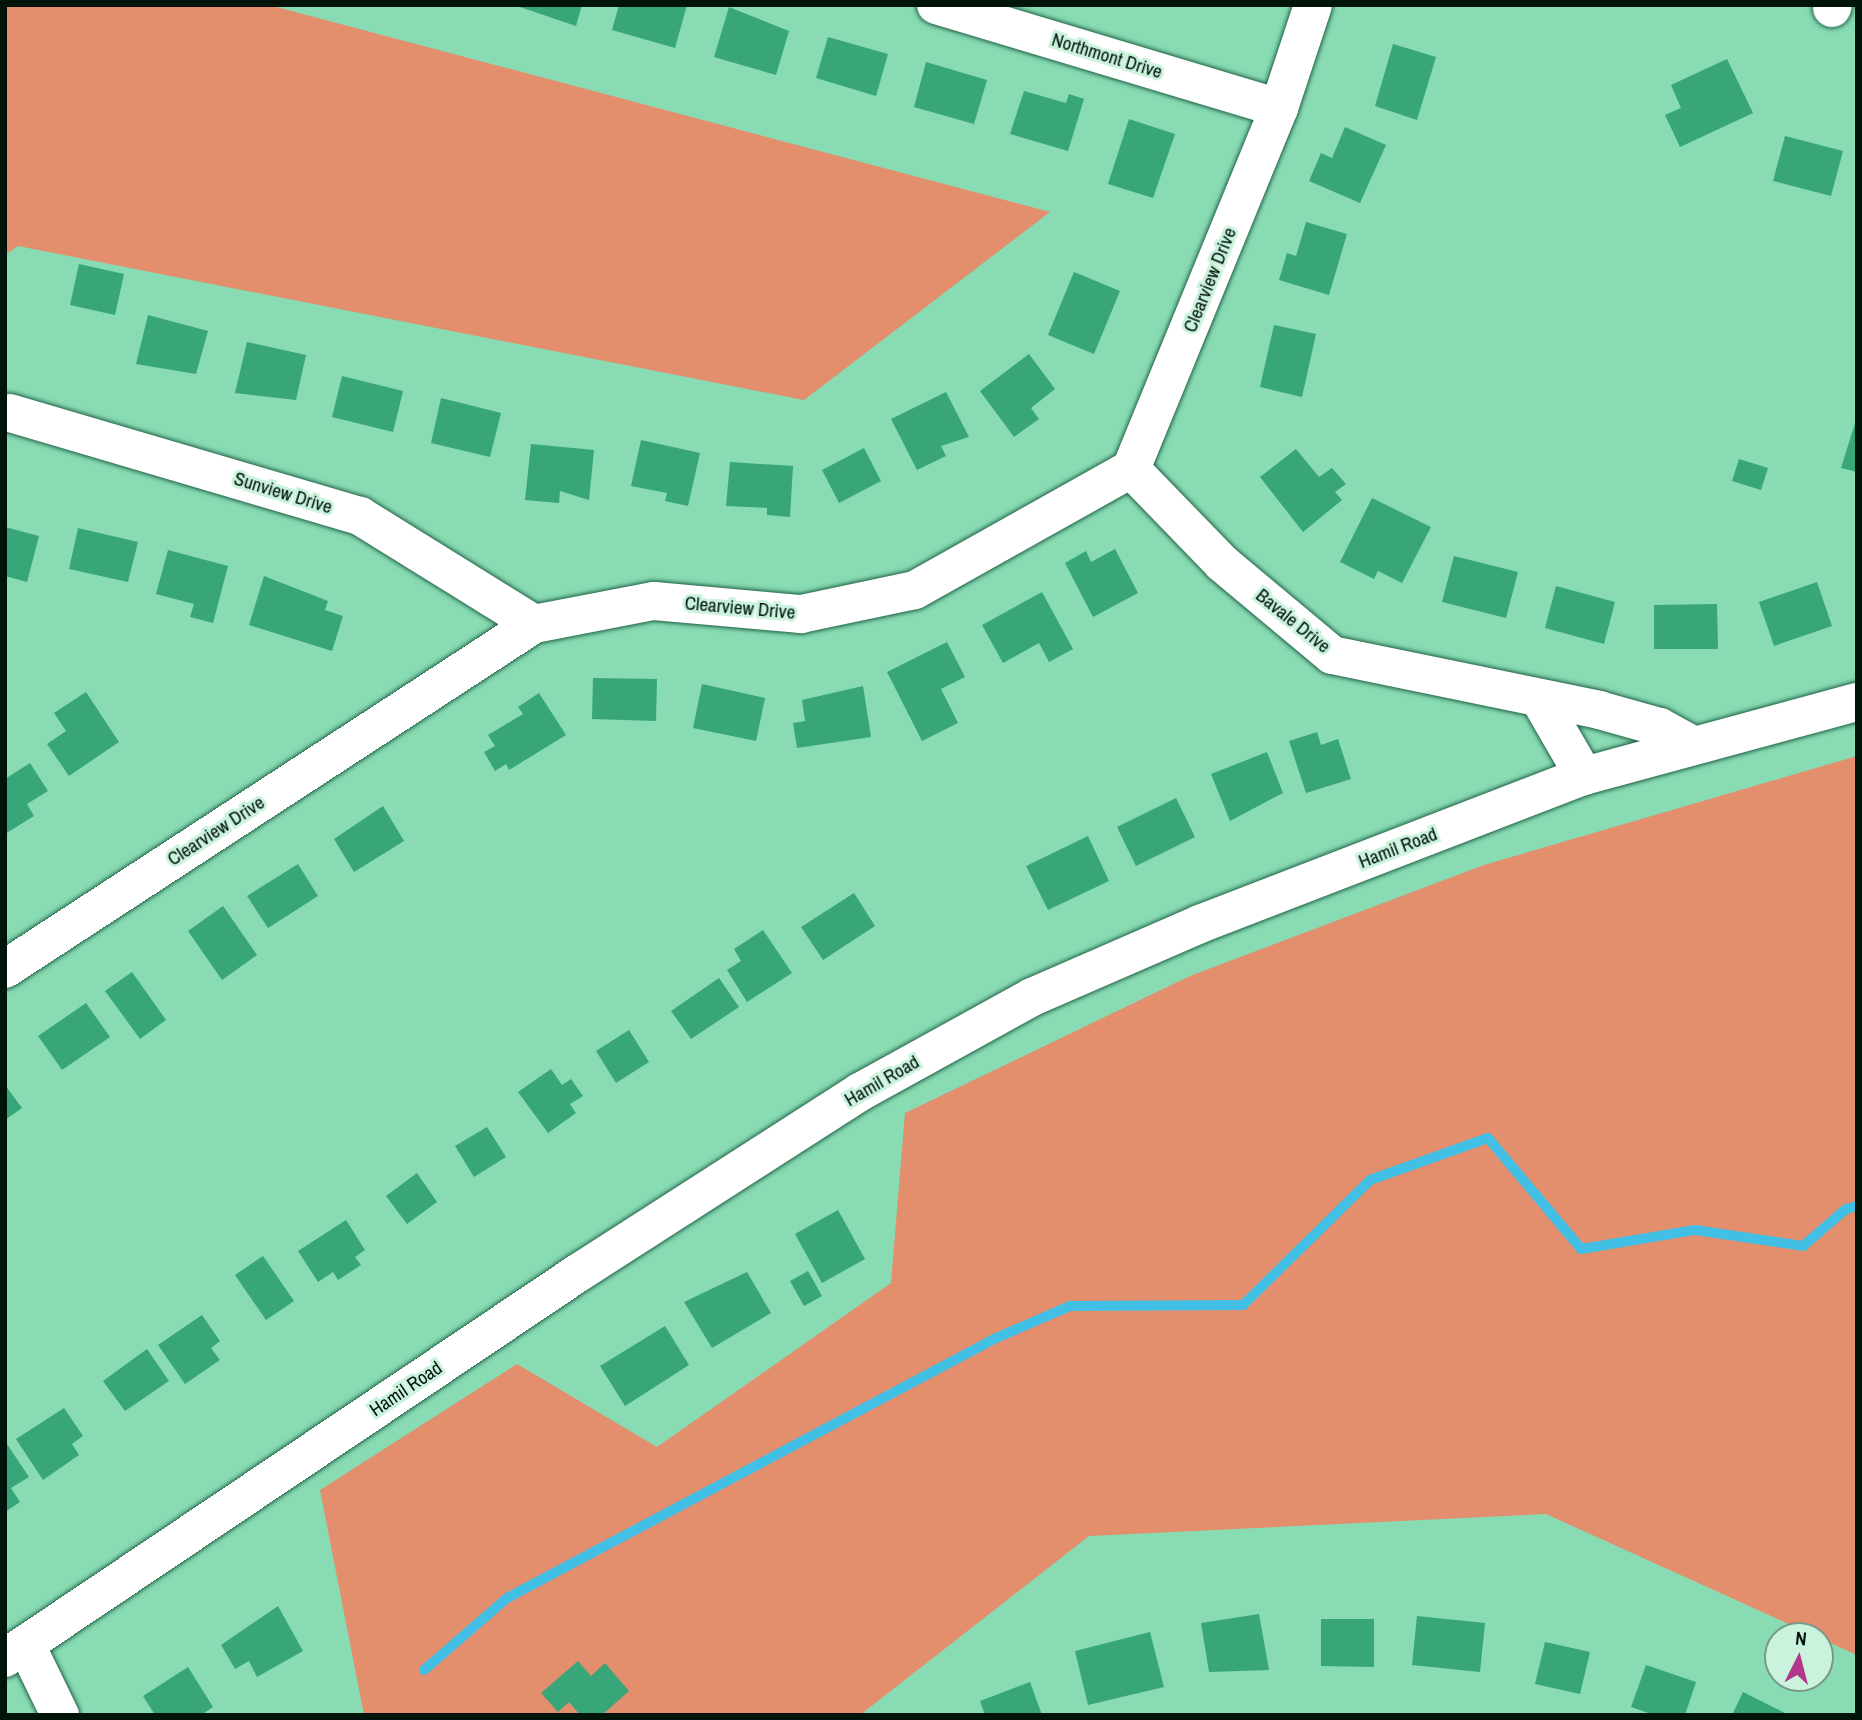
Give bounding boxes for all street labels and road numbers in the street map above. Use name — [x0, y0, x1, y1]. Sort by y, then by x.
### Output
street label: Northmont Drive — [1049, 28, 1165, 84]
street label: Clearview Drive — [1179, 224, 1241, 336]
street label: Sunview Drive — [231, 467, 335, 519]
street label: Bavale Drive — [1251, 584, 1335, 658]
street label: Clearview Drive — [684, 592, 796, 624]
street label: Clearview Drive — [163, 791, 269, 871]
street label: Hamil Road — [1356, 823, 1440, 873]
street label: Hamil Road — [841, 1051, 923, 1111]
street label: Hamil Road — [366, 1357, 446, 1421]

